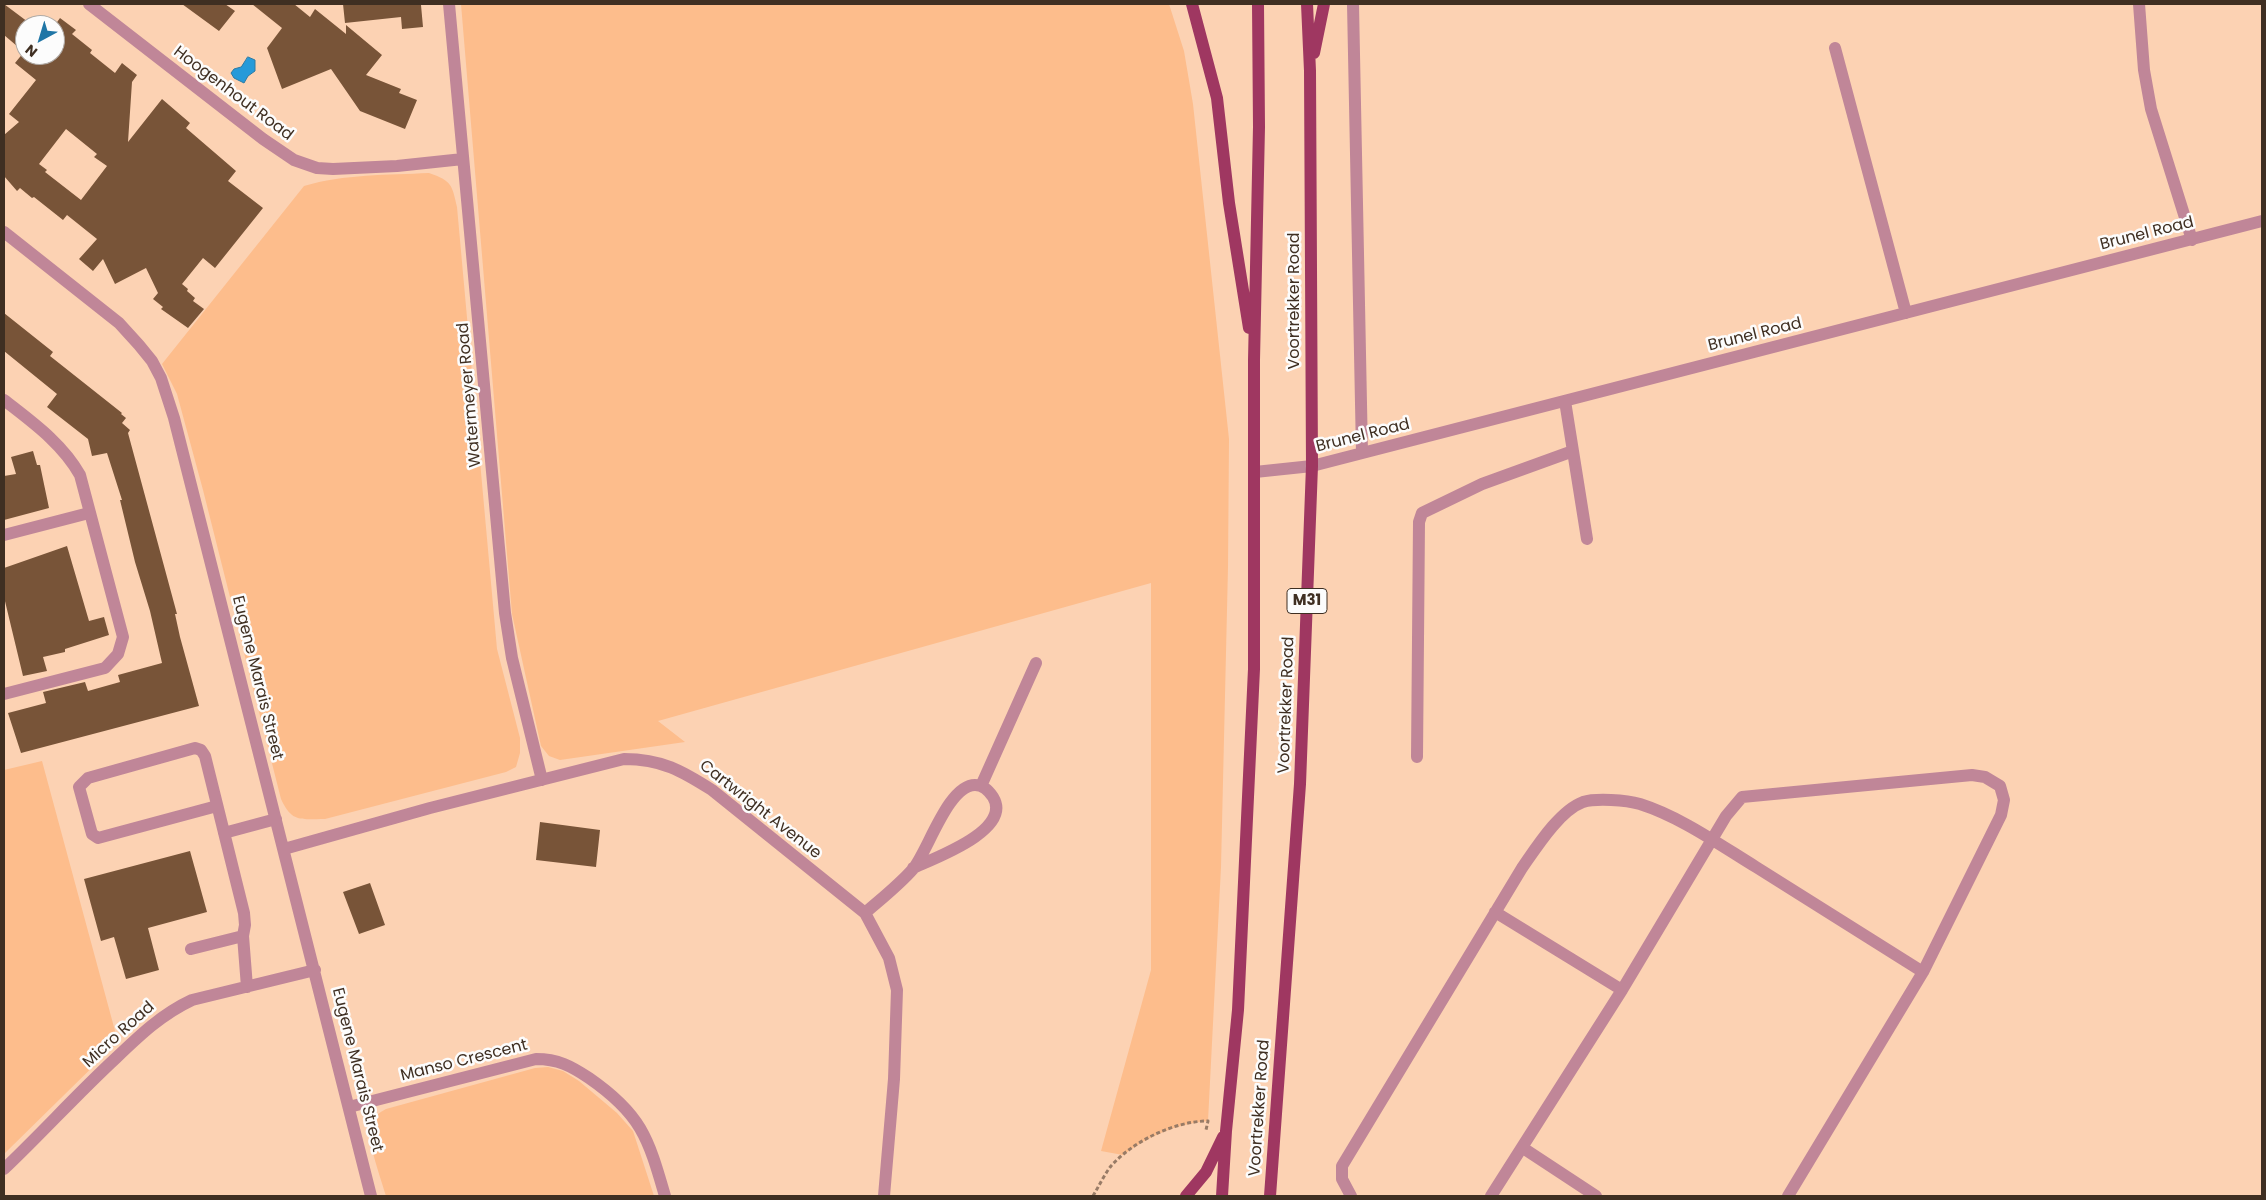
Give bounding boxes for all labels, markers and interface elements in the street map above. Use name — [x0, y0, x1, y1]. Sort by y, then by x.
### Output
north arrow — [15, 15, 65, 65]
text: N — [21, 40, 42, 62]
street label: Hoogenhout Road — [169, 43, 297, 145]
street label: Brunel Road — [2098, 213, 2196, 255]
street label: Voortrekker Road — [1285, 232, 1305, 370]
street label: Brunel Road — [1706, 314, 1804, 356]
street label: Watermeyer Road — [454, 322, 486, 468]
street label: Brunel Road — [1314, 415, 1412, 457]
road number: M31 — [1287, 588, 1327, 614]
street label: Eugene Marais Street — [227, 594, 287, 762]
street label: Voortrekker Road — [1275, 636, 1299, 774]
street label: Cartwright Avenue — [695, 757, 825, 863]
street label: Eugene Marais Street — [327, 986, 387, 1154]
street label: Micro Road — [79, 998, 159, 1072]
street label: Manso Crescent — [399, 1036, 529, 1086]
street label: Voortrekker Road — [1246, 1039, 1274, 1177]

